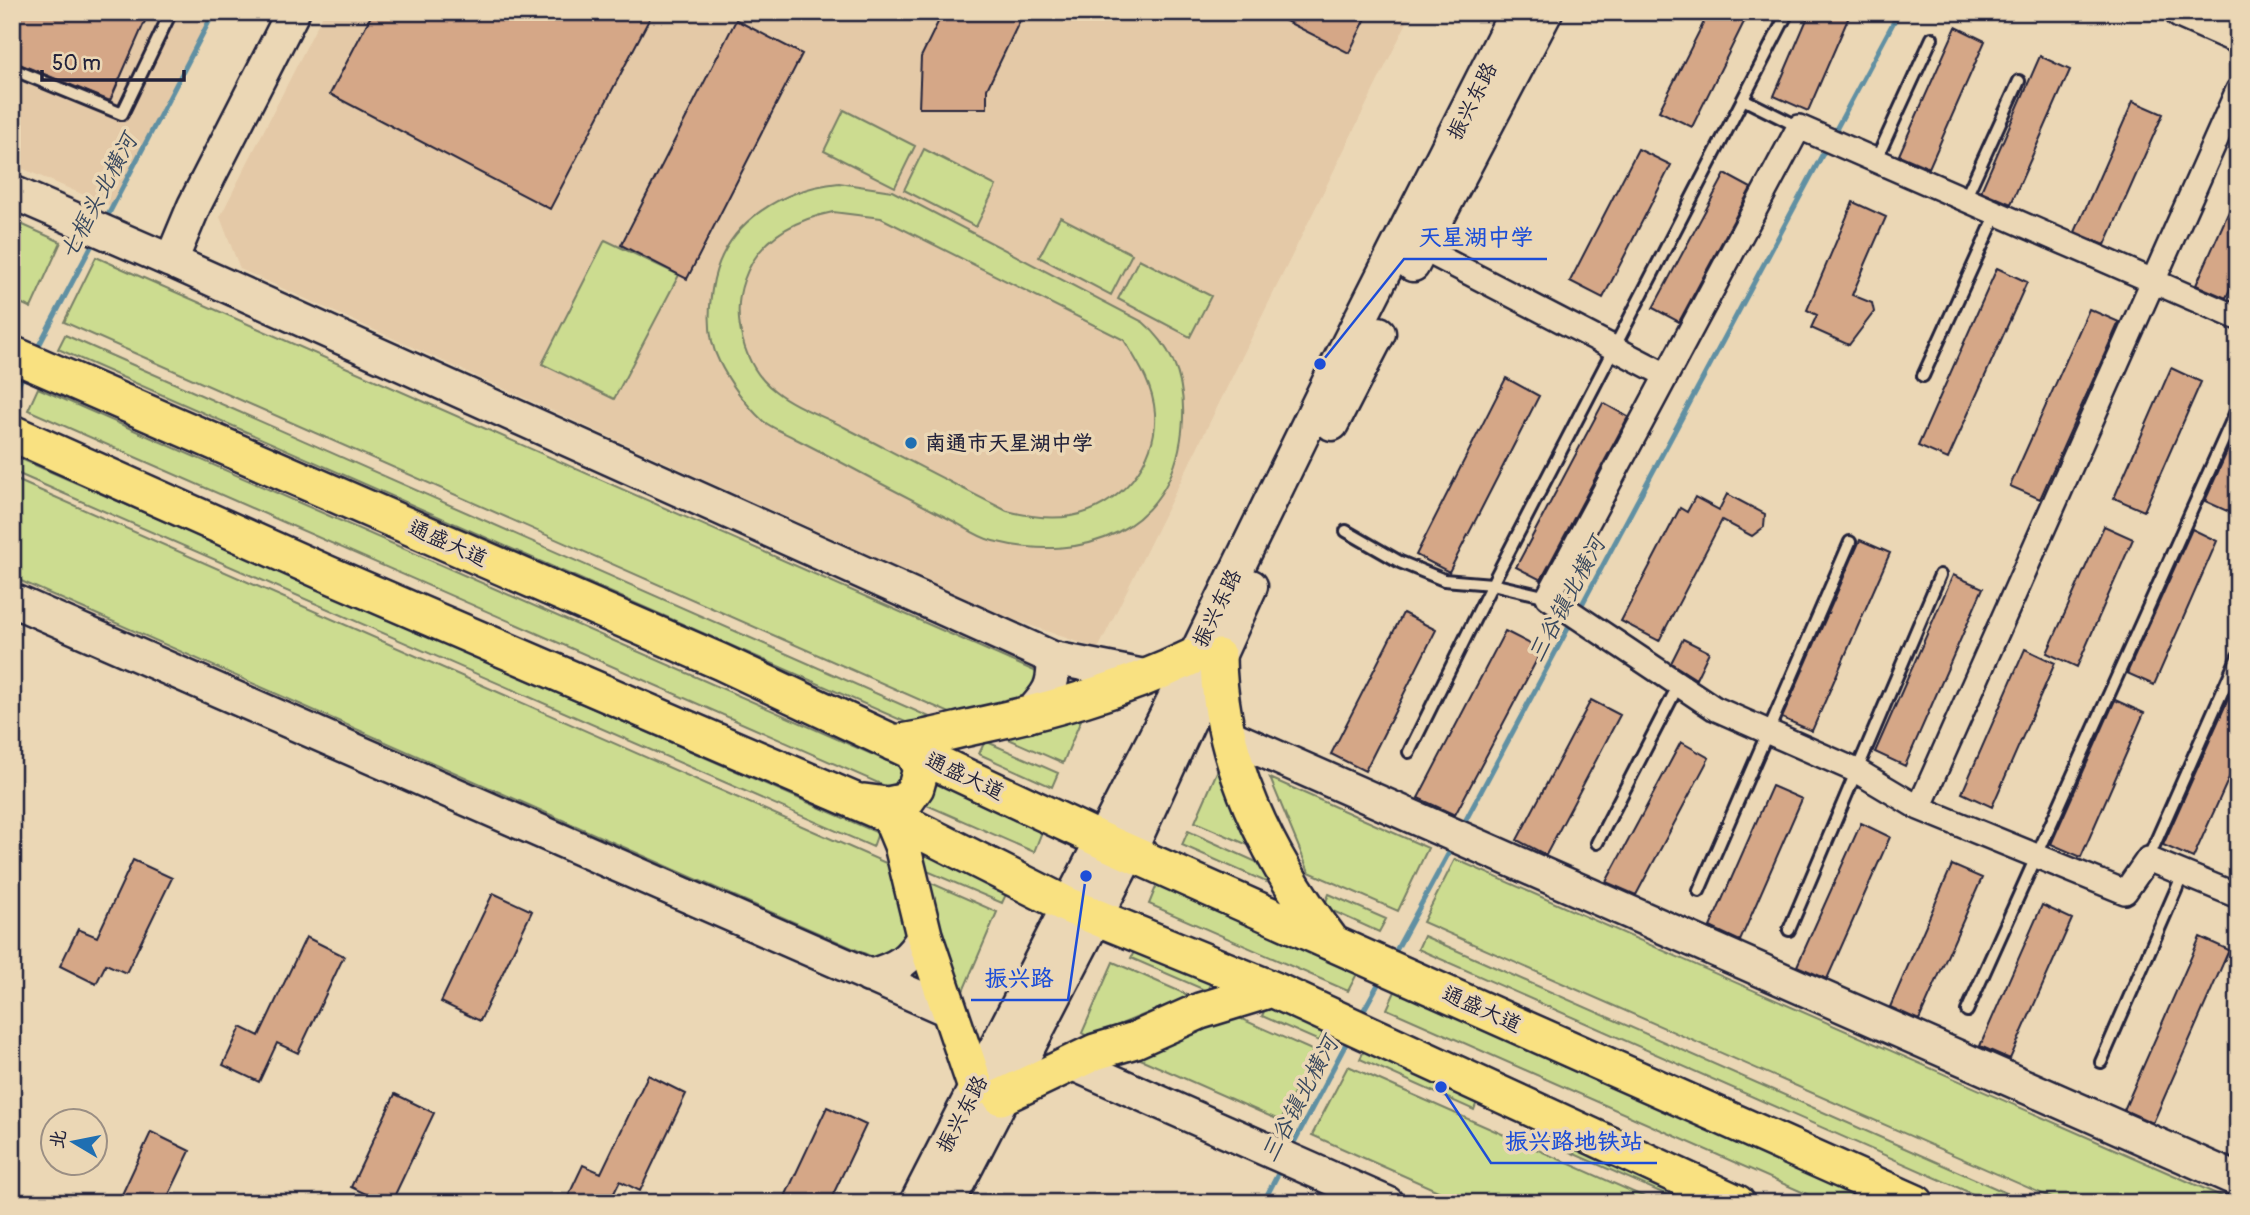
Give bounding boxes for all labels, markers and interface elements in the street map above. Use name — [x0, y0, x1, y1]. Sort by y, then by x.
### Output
scale bar — [42, 38, 184, 82]
text: 50 m — [52, 50, 101, 77]
street label: 振兴东路 — [1441, 58, 1504, 145]
water label: 七框头北横河 — [53, 125, 146, 264]
callout: 天星湖中学 — [1404, 215, 1547, 259]
text: 天星湖中学 — [1419, 223, 1534, 252]
place label: 南通市天星湖中学 — [925, 430, 1093, 457]
marker: 南通市天星湖中学 — [903, 435, 919, 451]
street label: 通盛大道 — [404, 514, 492, 573]
water label: 三谷镇北横河 — [1521, 528, 1614, 667]
street label: 振兴东路 — [1187, 565, 1248, 652]
street label: 通盛大道 — [921, 746, 1009, 806]
callout: 振兴路 — [971, 956, 1068, 1000]
text: 振兴路 — [985, 964, 1054, 993]
street label: 通盛大道 — [1438, 980, 1526, 1039]
water label: 三谷镇北横河 — [1254, 1028, 1347, 1167]
street label: 振兴东路 — [931, 1071, 994, 1158]
north arrow — [38, 1106, 108, 1176]
callout: 振兴路地铁站 — [1491, 1119, 1657, 1163]
text: 振兴路地铁站 — [1505, 1127, 1643, 1156]
text: 北 — [45, 1128, 72, 1151]

